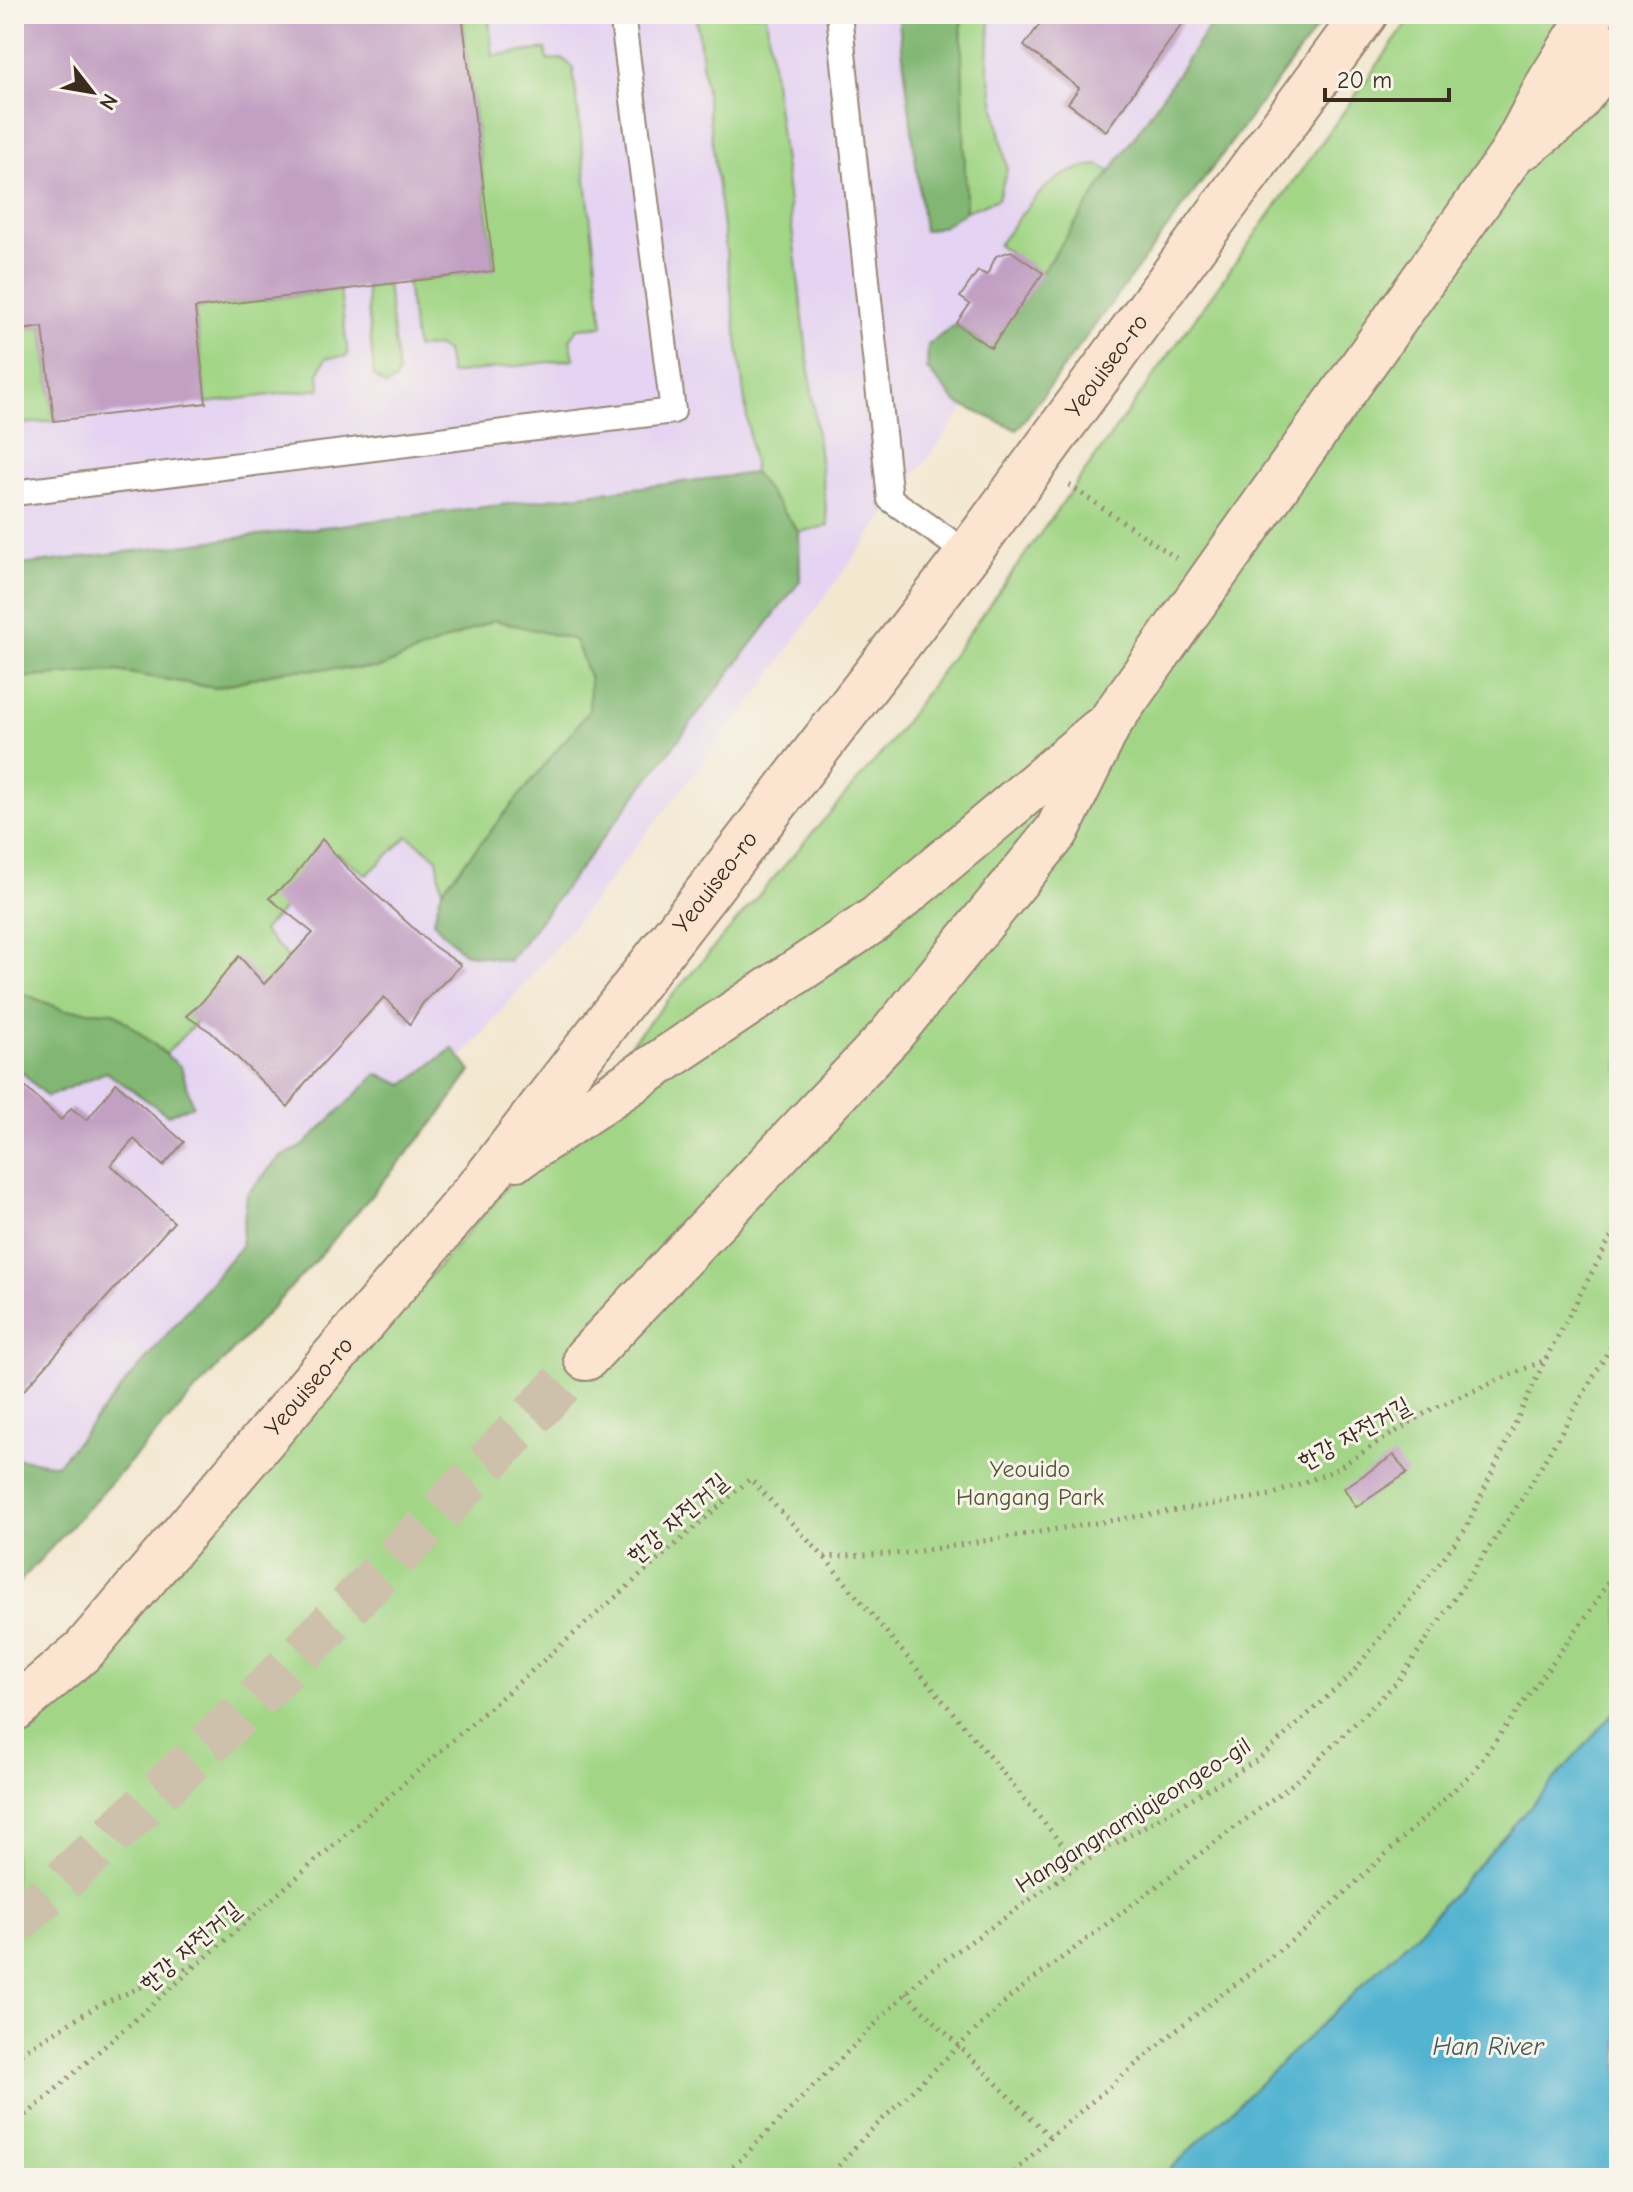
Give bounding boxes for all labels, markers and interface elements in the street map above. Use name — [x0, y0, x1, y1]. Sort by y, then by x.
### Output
north arrow — [52, 52, 132, 132]
scale bar — [1325, 52, 1449, 102]
text: 20 m — [1337, 66, 1392, 94]
text: N — [93, 89, 123, 115]
street label: Yeouiseo-ro — [1059, 308, 1154, 423]
street label: Yeouiseo-ro — [667, 825, 763, 938]
street label: Yeouiseo-ro — [259, 1331, 359, 1442]
street label: 한강 자전거길 — [1293, 1391, 1415, 1475]
park label: Yeouido Hangang Park — [956, 1455, 1104, 1511]
street label: 한강 자전거길 — [621, 1467, 733, 1569]
street label: Hangangnamjajeongeo-gil — [1010, 1731, 1256, 1899]
street label: 한강 자전거길 — [134, 1895, 246, 1997]
water label: Han River — [1433, 2032, 1545, 2062]

